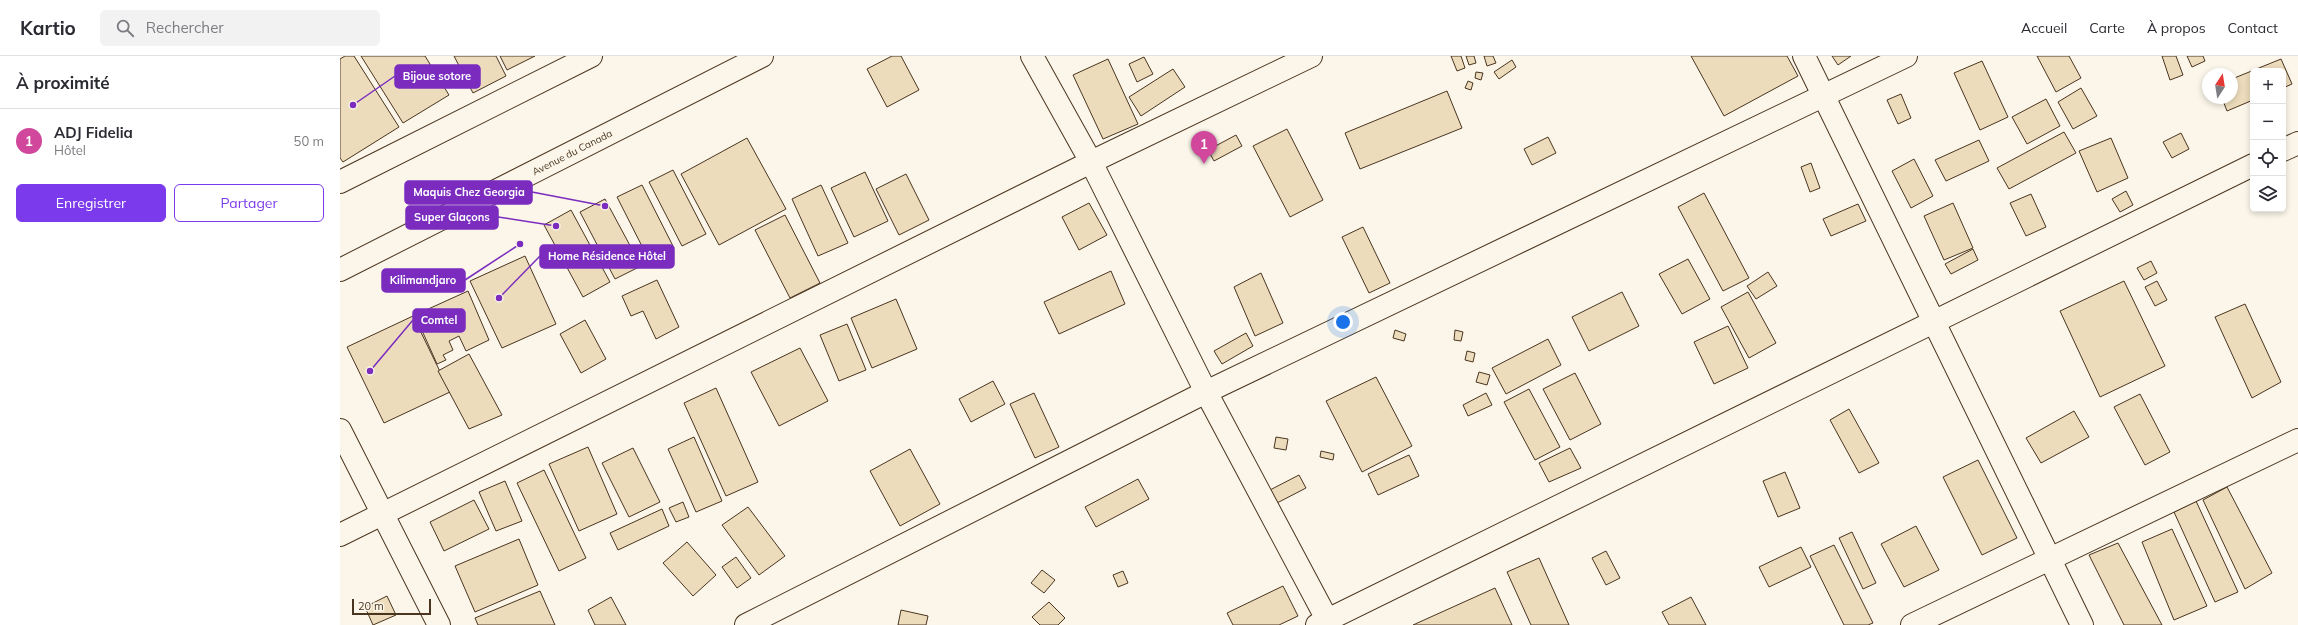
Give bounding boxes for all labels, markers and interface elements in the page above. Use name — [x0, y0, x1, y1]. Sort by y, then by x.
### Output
search box — [100, 10, 380, 46]
text: Kartio — [20, 16, 76, 40]
icon: search — [114, 17, 136, 39]
text: Rechercher — [146, 18, 224, 37]
text: Accueil — [2021, 19, 2067, 37]
text: Carte — [2089, 19, 2125, 37]
text: À propos — [2147, 19, 2206, 37]
text: Contact — [2228, 19, 2278, 37]
callout: Bijoue sotore — [395, 65, 480, 88]
north arrow — [2202, 68, 2238, 104]
map controls — [2250, 68, 2286, 212]
button: + — [2250, 68, 2286, 104]
text: Bijoue sotore — [403, 69, 471, 83]
text: À proximité — [16, 72, 110, 93]
button: − — [2250, 104, 2286, 140]
text: ADJ Fidelia — [54, 123, 133, 142]
street label: Avenue du Canada — [530, 127, 615, 178]
pin: 1 — [1191, 131, 1217, 164]
text: 1 — [25, 133, 33, 149]
text: 50 m — [294, 133, 324, 149]
button: locate — [2250, 140, 2286, 176]
text: Hôtel — [54, 142, 86, 158]
button: layers — [2250, 176, 2286, 212]
callout: Maquis Chez Georgia — [405, 181, 532, 204]
button: Enregistrer — [16, 184, 166, 222]
button: Partager — [174, 184, 324, 222]
text: Maquis Chez Georgia — [413, 185, 525, 199]
callout: Super Glaçons — [406, 206, 498, 229]
text: Super Glaçons — [414, 210, 490, 224]
callout: Home Résidence Hôtel — [540, 245, 674, 268]
text: Home Résidence Hôtel — [548, 249, 666, 263]
callout: Kilimandjaro — [382, 269, 465, 292]
text: Kilimandjaro — [390, 273, 457, 287]
callout: Comtel — [413, 309, 465, 332]
your location — [1333, 312, 1353, 332]
text: Comtel — [421, 313, 457, 327]
scale bar — [352, 597, 431, 616]
text: 20 m — [358, 599, 384, 613]

